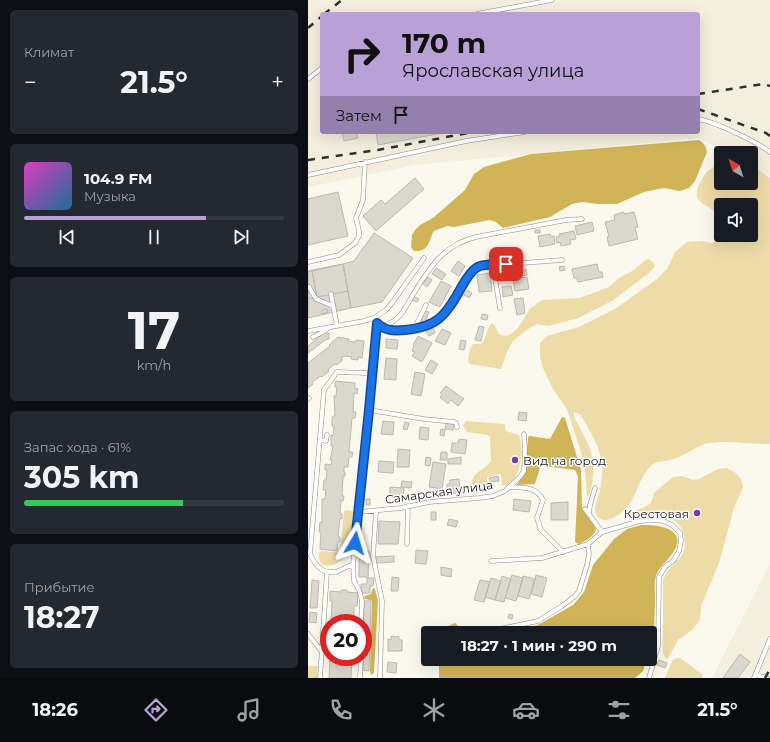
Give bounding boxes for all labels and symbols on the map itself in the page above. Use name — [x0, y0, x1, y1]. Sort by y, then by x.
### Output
north arrow — [714, 146, 758, 190]
pin — [489, 247, 523, 281]
place label: Вид на город — [523, 453, 606, 468]
marker: Вид на город — [510, 455, 520, 465]
street label: Самарская улица — [384, 477, 494, 507]
place label: Крестовая — [624, 506, 689, 521]
marker: Крестовая — [692, 508, 702, 518]
position arrow — [334, 522, 376, 564]
speed limit sign: 20 — [320, 614, 372, 666]

